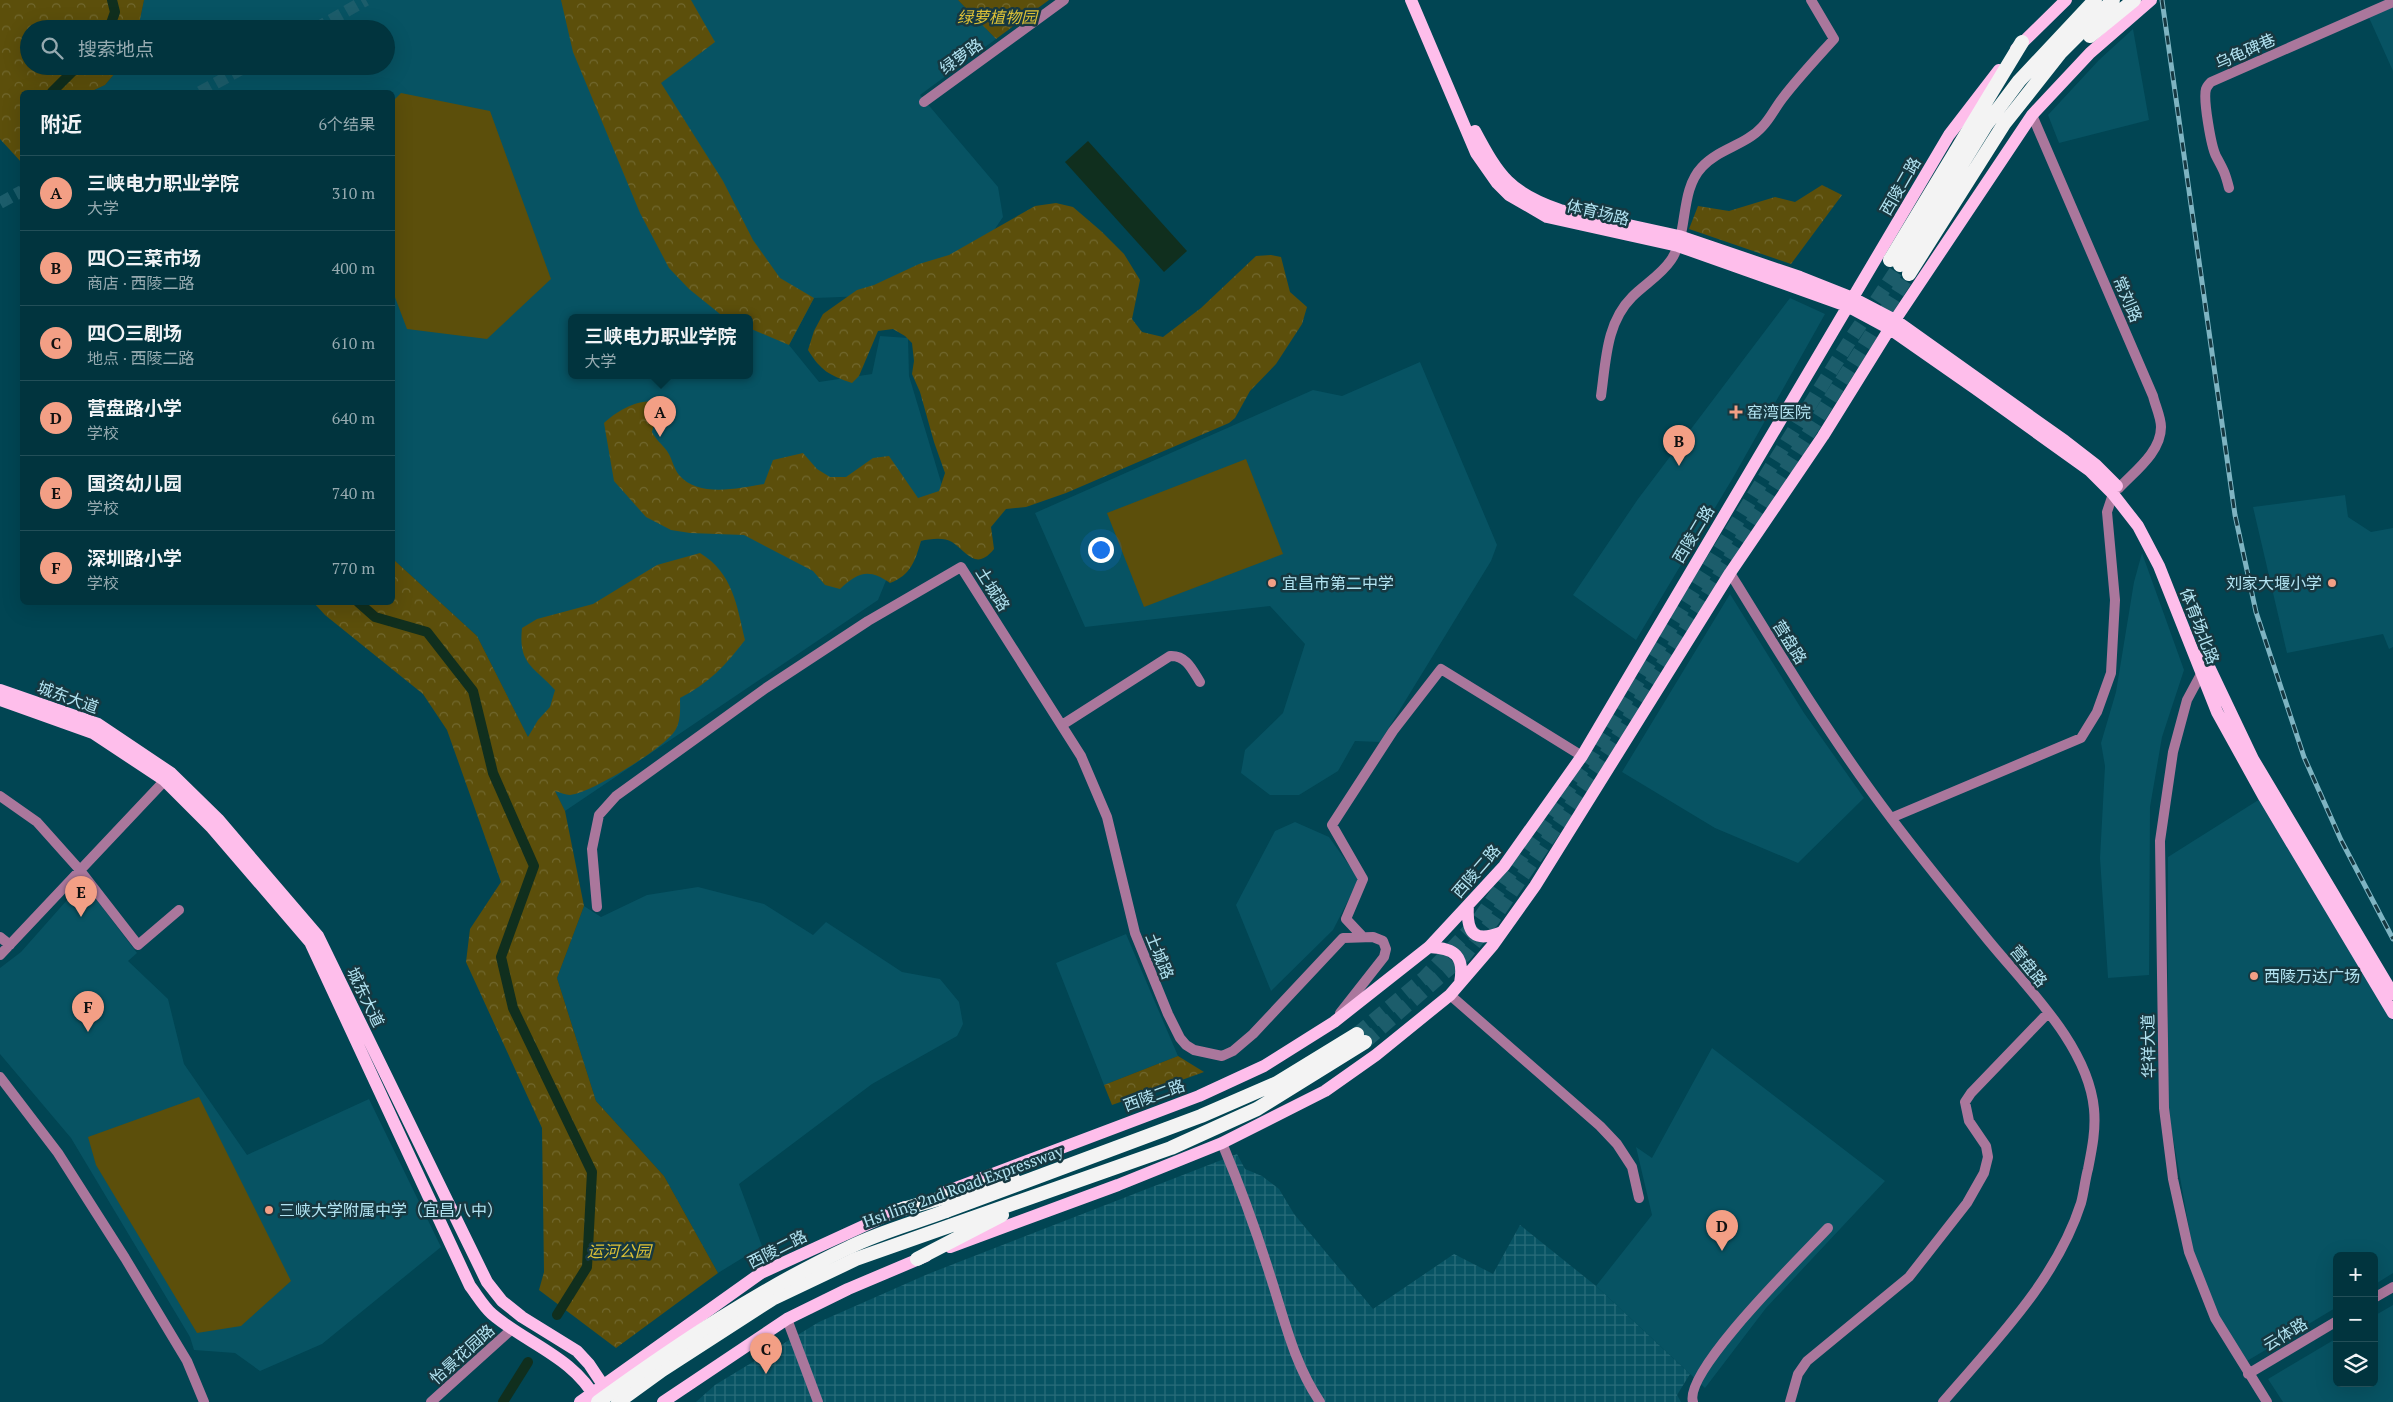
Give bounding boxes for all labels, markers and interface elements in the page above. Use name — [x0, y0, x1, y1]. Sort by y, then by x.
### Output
park label: 绿萝植物园 — [957, 6, 1039, 28]
search box — [20, 20, 395, 75]
street label: 乌龟碑巷 — [2211, 28, 2279, 74]
street label: 绿萝路 — [935, 33, 987, 79]
icon: search — [38, 34, 66, 62]
text: 搜索地点 — [78, 36, 154, 61]
text: 附近 — [40, 110, 82, 138]
text: 6个结果 — [318, 113, 375, 135]
street label: 西陵二路 — [1874, 153, 1926, 219]
text: 三峡电力职业学院 — [87, 170, 239, 195]
text: A — [50, 182, 62, 204]
text: 310 m — [332, 182, 375, 204]
street label: 体育场路 — [1564, 194, 1632, 230]
text: 大学 — [87, 197, 119, 219]
text: 四〇三菜市场 — [87, 245, 201, 270]
text: B — [51, 257, 61, 279]
text: 400 m — [332, 257, 375, 279]
text: 商店 · 西陵二路 — [87, 272, 195, 294]
street label: 常刘路 — [2108, 273, 2148, 325]
popup — [568, 314, 753, 379]
text: 四〇三剧场 — [87, 320, 182, 345]
text: 三峡电力职业学院 — [584, 323, 737, 348]
text: C — [51, 332, 61, 354]
text: 610 m — [332, 332, 375, 354]
text: 地点 · 西陵二路 — [87, 347, 195, 369]
text: 大学 — [584, 350, 617, 372]
text: 营盘路小学 — [87, 395, 182, 420]
pin: A — [644, 396, 676, 437]
place label: 窑湾医院 — [1747, 401, 1811, 423]
marker: 窑湾医院 — [1729, 405, 1743, 419]
text: D — [50, 407, 62, 429]
text: 640 m — [332, 407, 375, 429]
text: 学校 — [87, 422, 119, 444]
pin: B — [1663, 425, 1695, 466]
text: 国资幼儿园 — [87, 470, 182, 495]
text: E — [51, 482, 61, 504]
text: 740 m — [332, 482, 375, 504]
text: 学校 — [87, 497, 119, 519]
street label: 西陵二路 — [1667, 501, 1719, 567]
your location — [1088, 537, 1114, 563]
text: 深圳路小学 — [87, 545, 182, 570]
text: F — [51, 557, 61, 579]
text: 770 m — [332, 557, 375, 579]
street label: 土城路 — [971, 563, 1015, 615]
text: 学校 — [87, 572, 119, 594]
place label: 宜昌市第二中学 — [1282, 572, 1394, 594]
place label: 刘家大堰小学 — [2226, 572, 2322, 594]
marker: 宜昌市第二中学 — [1266, 577, 1278, 589]
marker: 刘家大堰小学 — [2326, 577, 2338, 589]
street label: 体育场北路 — [2175, 585, 2225, 667]
street label: 营盘路 — [1768, 616, 1812, 668]
street label: 城东大道 — [34, 676, 102, 718]
street label: 西陵二路 — [1447, 840, 1505, 902]
pin: E — [65, 876, 97, 917]
street label: 土城路 — [1141, 930, 1179, 982]
street label: 营盘路 — [2005, 940, 2053, 992]
street label: 城东大道 — [342, 963, 390, 1031]
place label: 西陵万达广场 — [2264, 965, 2360, 987]
marker: 西陵万达广场 — [2248, 970, 2260, 982]
pin: F — [72, 991, 104, 1032]
street label: 华祥大道 — [2136, 1014, 2160, 1078]
street label: 西陵二路 — [1120, 1074, 1188, 1116]
street label: Hsi ling 2nd Road Expressway — [860, 1139, 1067, 1233]
place label: 三峡大学附属中学（宜昌八中） — [279, 1199, 503, 1221]
marker: 三峡大学附属中学（宜昌八中） — [263, 1204, 275, 1216]
pin: D — [1706, 1210, 1738, 1251]
street label: 西陵二路 — [743, 1225, 811, 1273]
park label: 运河公园 — [587, 1240, 653, 1262]
map controls — [2333, 1252, 2378, 1387]
button: + — [2333, 1252, 2378, 1297]
button: − — [2333, 1297, 2378, 1342]
street label: 云体路 — [2259, 1312, 2311, 1356]
street label: 怡景花园路 — [425, 1319, 499, 1389]
pin: C — [750, 1333, 782, 1374]
button: layers — [2333, 1342, 2378, 1387]

